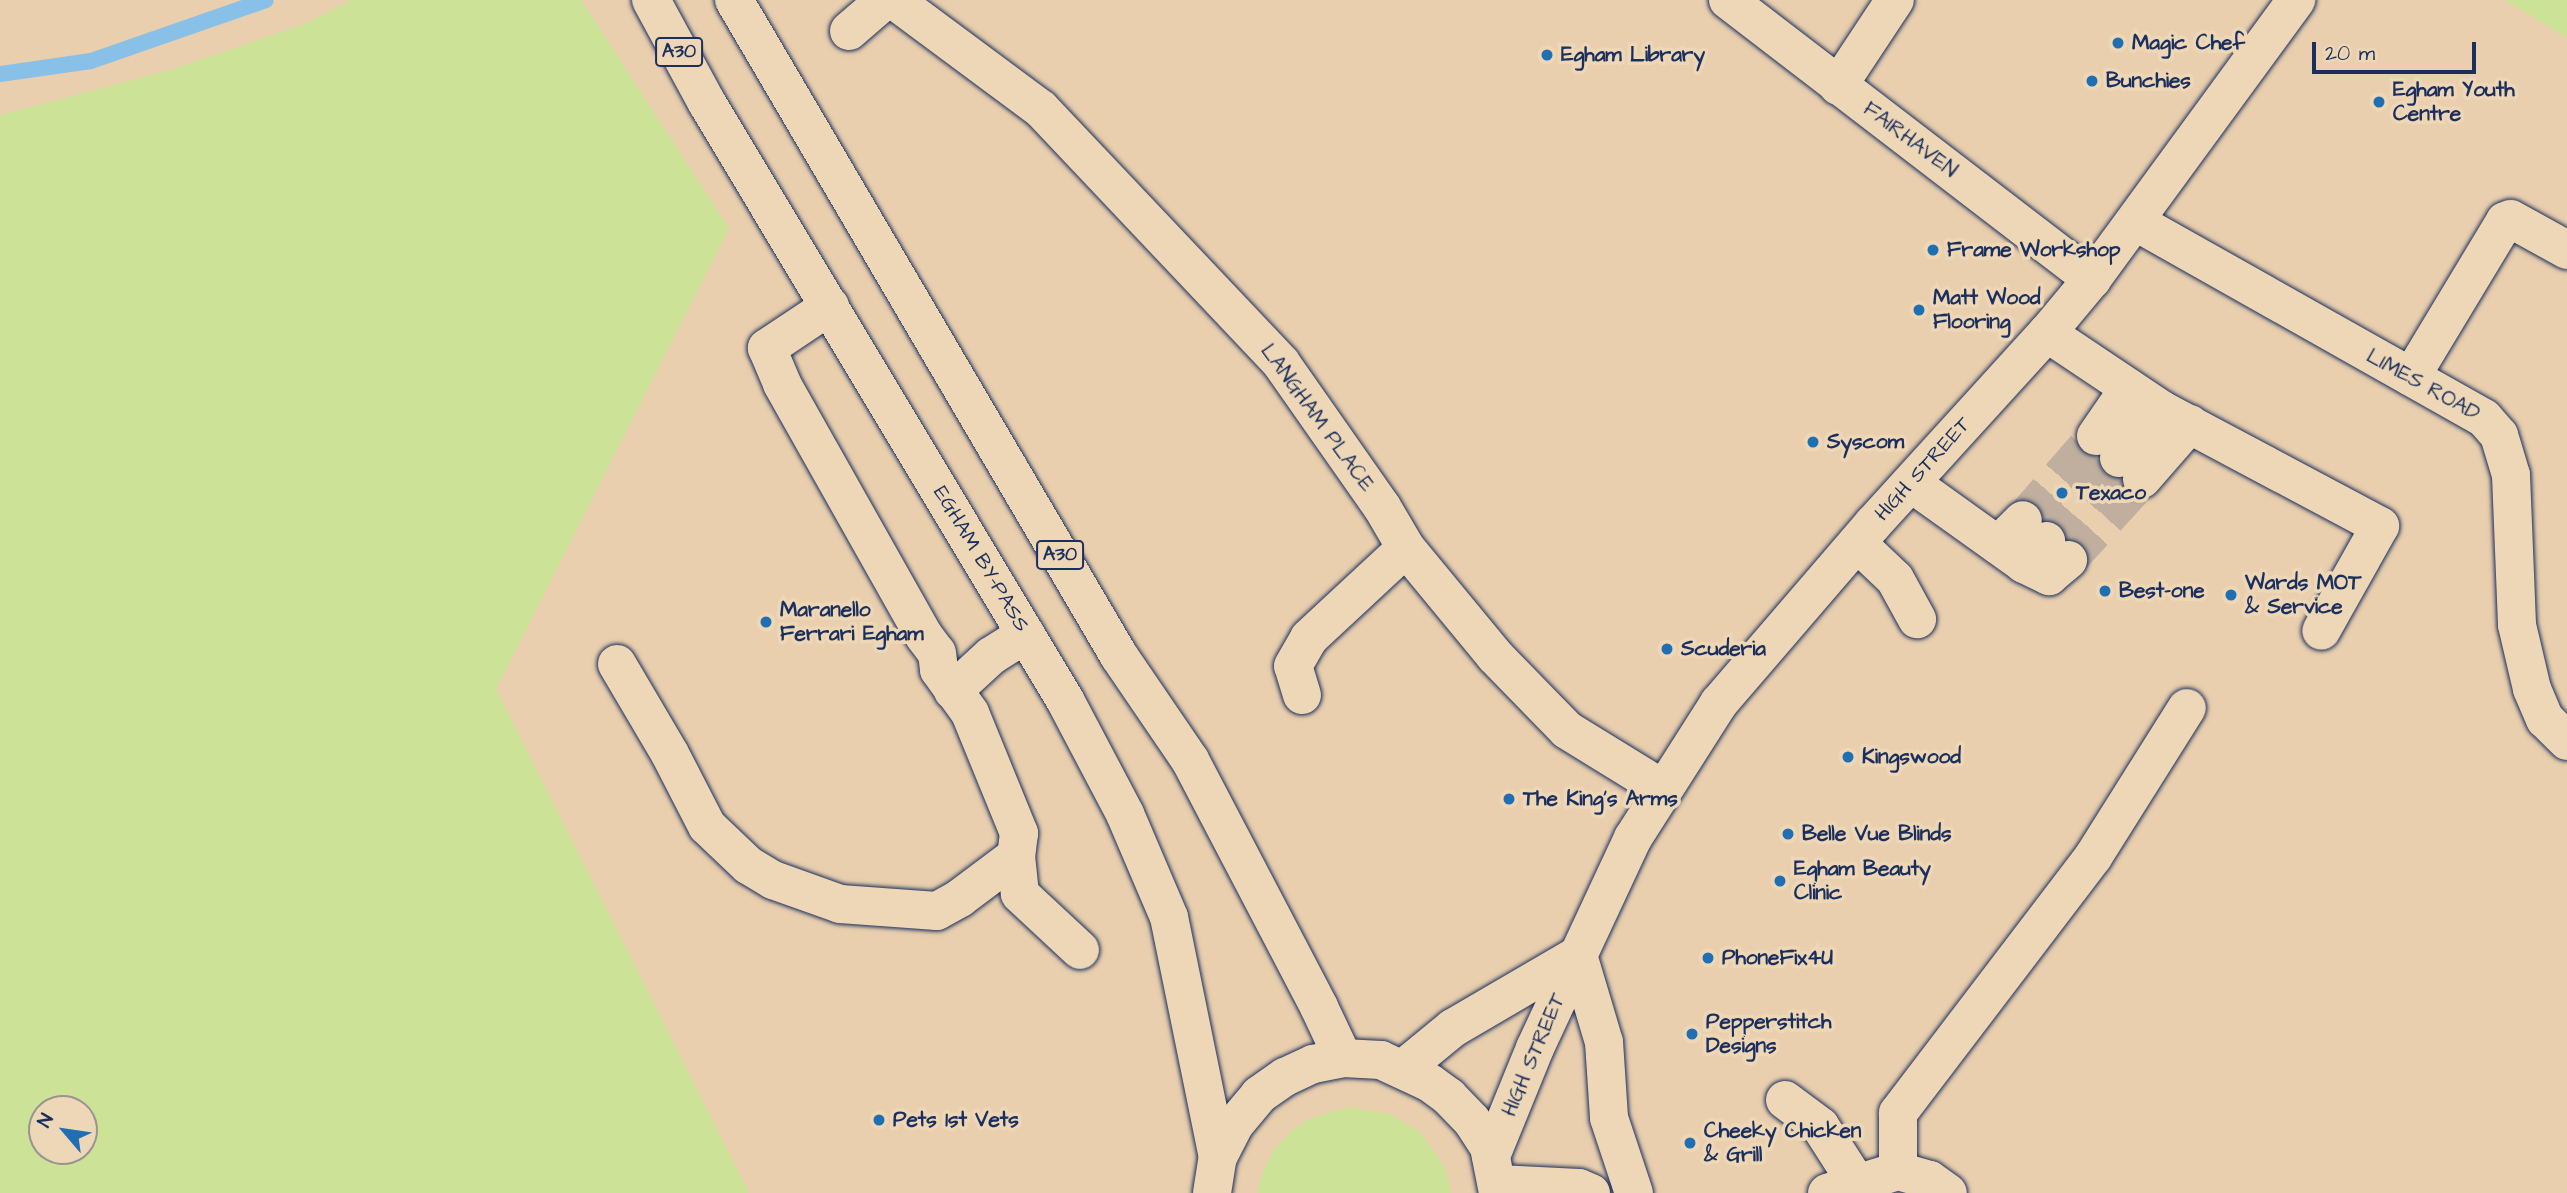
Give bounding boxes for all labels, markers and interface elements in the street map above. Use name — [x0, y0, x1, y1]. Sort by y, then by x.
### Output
scale bar — [2315, 28, 2480, 72]
place label: Magic Chef — [2132, 30, 2245, 56]
marker: Magic Chef — [2110, 35, 2126, 51]
road number: A30 — [654, 36, 704, 68]
text: 20 m — [2325, 39, 2375, 68]
place label: Egham Library — [1561, 42, 1705, 68]
marker: Egham Library — [1539, 47, 1555, 63]
place label: Bunchies — [2106, 68, 2191, 94]
marker: Bunchies — [2084, 73, 2100, 89]
place label: Egham Youth Centre — [2393, 77, 2515, 127]
marker: Egham Youth Centre — [2371, 94, 2387, 110]
street label: FAIRHAVEN — [1858, 97, 1962, 183]
place label: Frame Workshop — [1947, 237, 2120, 263]
marker: Frame Workshop — [1925, 242, 1941, 258]
place label: Matt Wood Flooring — [1933, 285, 2041, 335]
marker: Matt Wood Flooring — [1911, 302, 1927, 318]
street label: LANGHAM PLACE — [1255, 339, 1379, 497]
street label: LIMES ROAD — [2362, 344, 2484, 426]
street label: HIGH STREET — [1870, 412, 1976, 526]
place label: Syscom — [1827, 429, 1904, 455]
marker: Syscom — [1805, 434, 1821, 450]
place label: Texaco — [2076, 480, 2146, 506]
street label: EGHAM BY-PASS — [928, 482, 1034, 636]
marker: Texaco — [2054, 485, 2070, 501]
road number: A30 — [1036, 540, 1084, 570]
place label: Wards MOT & Service — [2245, 570, 2361, 620]
place label: Best-one — [2119, 578, 2205, 604]
marker: Best-one — [2097, 583, 2113, 599]
marker: Wards MOT & Service — [2223, 587, 2239, 603]
place label: Maranello Ferrari Egham — [780, 597, 924, 647]
marker: Maranello Ferrari Egham — [758, 614, 774, 630]
place label: Scuderia — [1681, 636, 1766, 662]
marker: Scuderia — [1659, 641, 1675, 657]
place label: Kingswood — [1862, 744, 1961, 770]
marker: Kingswood — [1840, 749, 1856, 765]
place label: The King's Arms — [1523, 786, 1678, 812]
marker: The King's Arms — [1501, 791, 1517, 807]
place label: Belle Vue Blinds — [1802, 821, 1951, 847]
marker: Belle Vue Blinds — [1780, 826, 1796, 842]
place label: Egham Beauty Clinic — [1794, 856, 1931, 906]
marker: Egham Beauty Clinic — [1772, 873, 1788, 889]
place label: PhoneFix4U — [1722, 945, 1833, 971]
marker: PhoneFix4U — [1700, 950, 1716, 966]
street label: HIGH STREET — [1497, 990, 1571, 1120]
place label: Pepperstitch Designs — [1706, 1009, 1831, 1059]
marker: Pepperstitch Designs — [1684, 1026, 1700, 1042]
north arrow — [28, 1095, 98, 1165]
place label: Pets 1st Vets — [893, 1107, 1019, 1133]
text: N — [31, 1109, 61, 1132]
marker: Pets 1st Vets — [871, 1112, 887, 1128]
place label: Cheeky Chicken & Grill — [1704, 1118, 1861, 1168]
marker: Cheeky Chicken & Grill — [1682, 1135, 1698, 1151]

